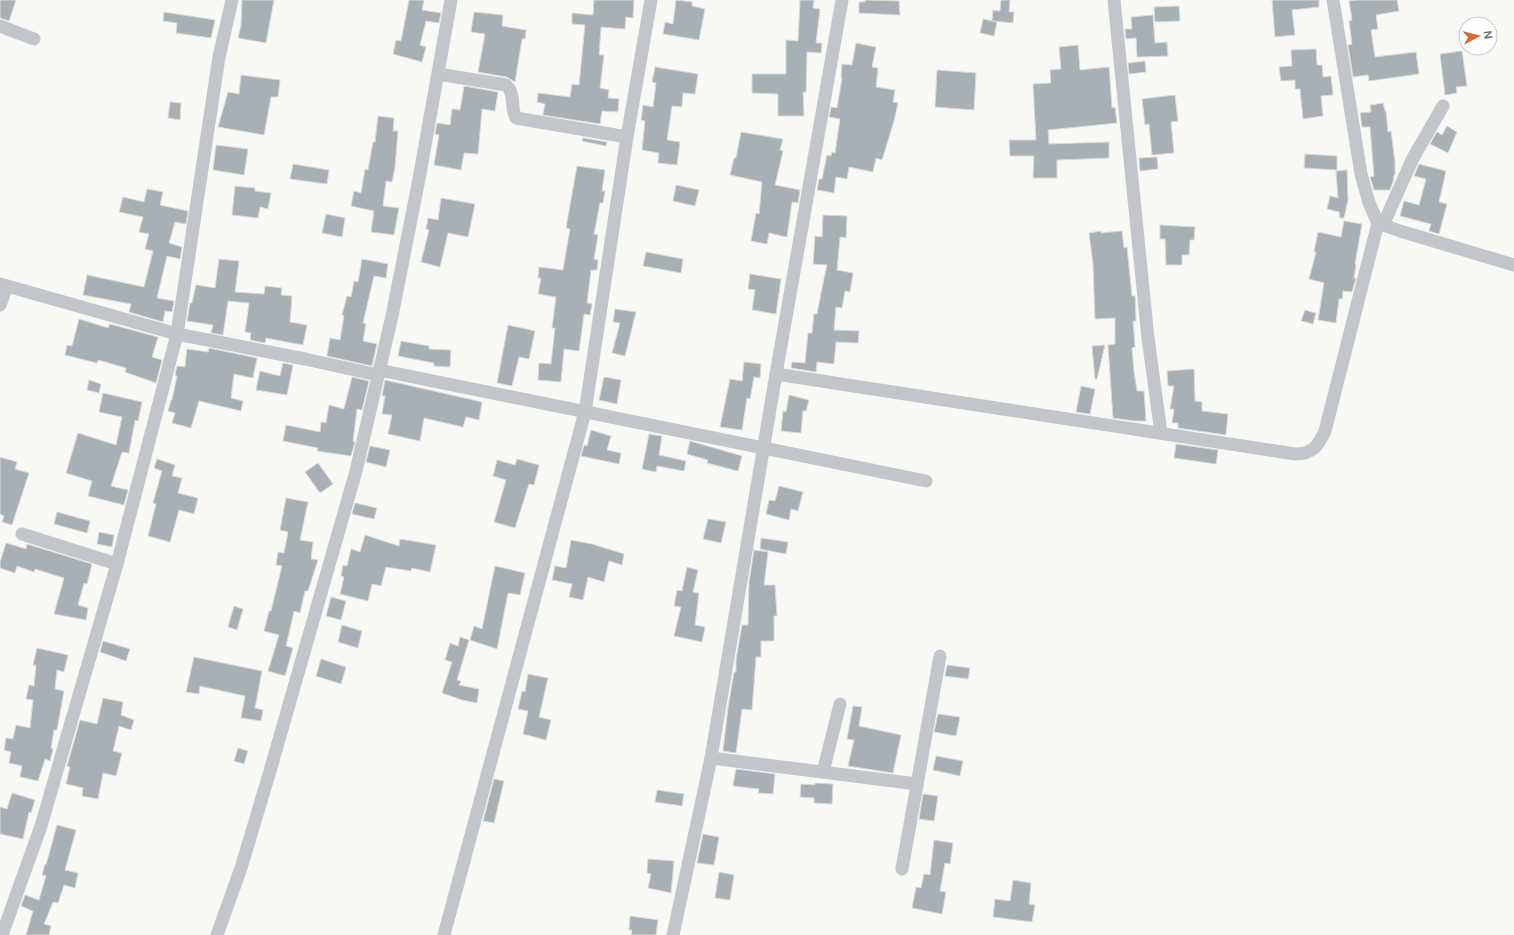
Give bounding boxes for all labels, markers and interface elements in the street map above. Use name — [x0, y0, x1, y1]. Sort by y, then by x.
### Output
north arrow — [1458, 16, 1498, 56]
text: N — [1481, 30, 1494, 40]

